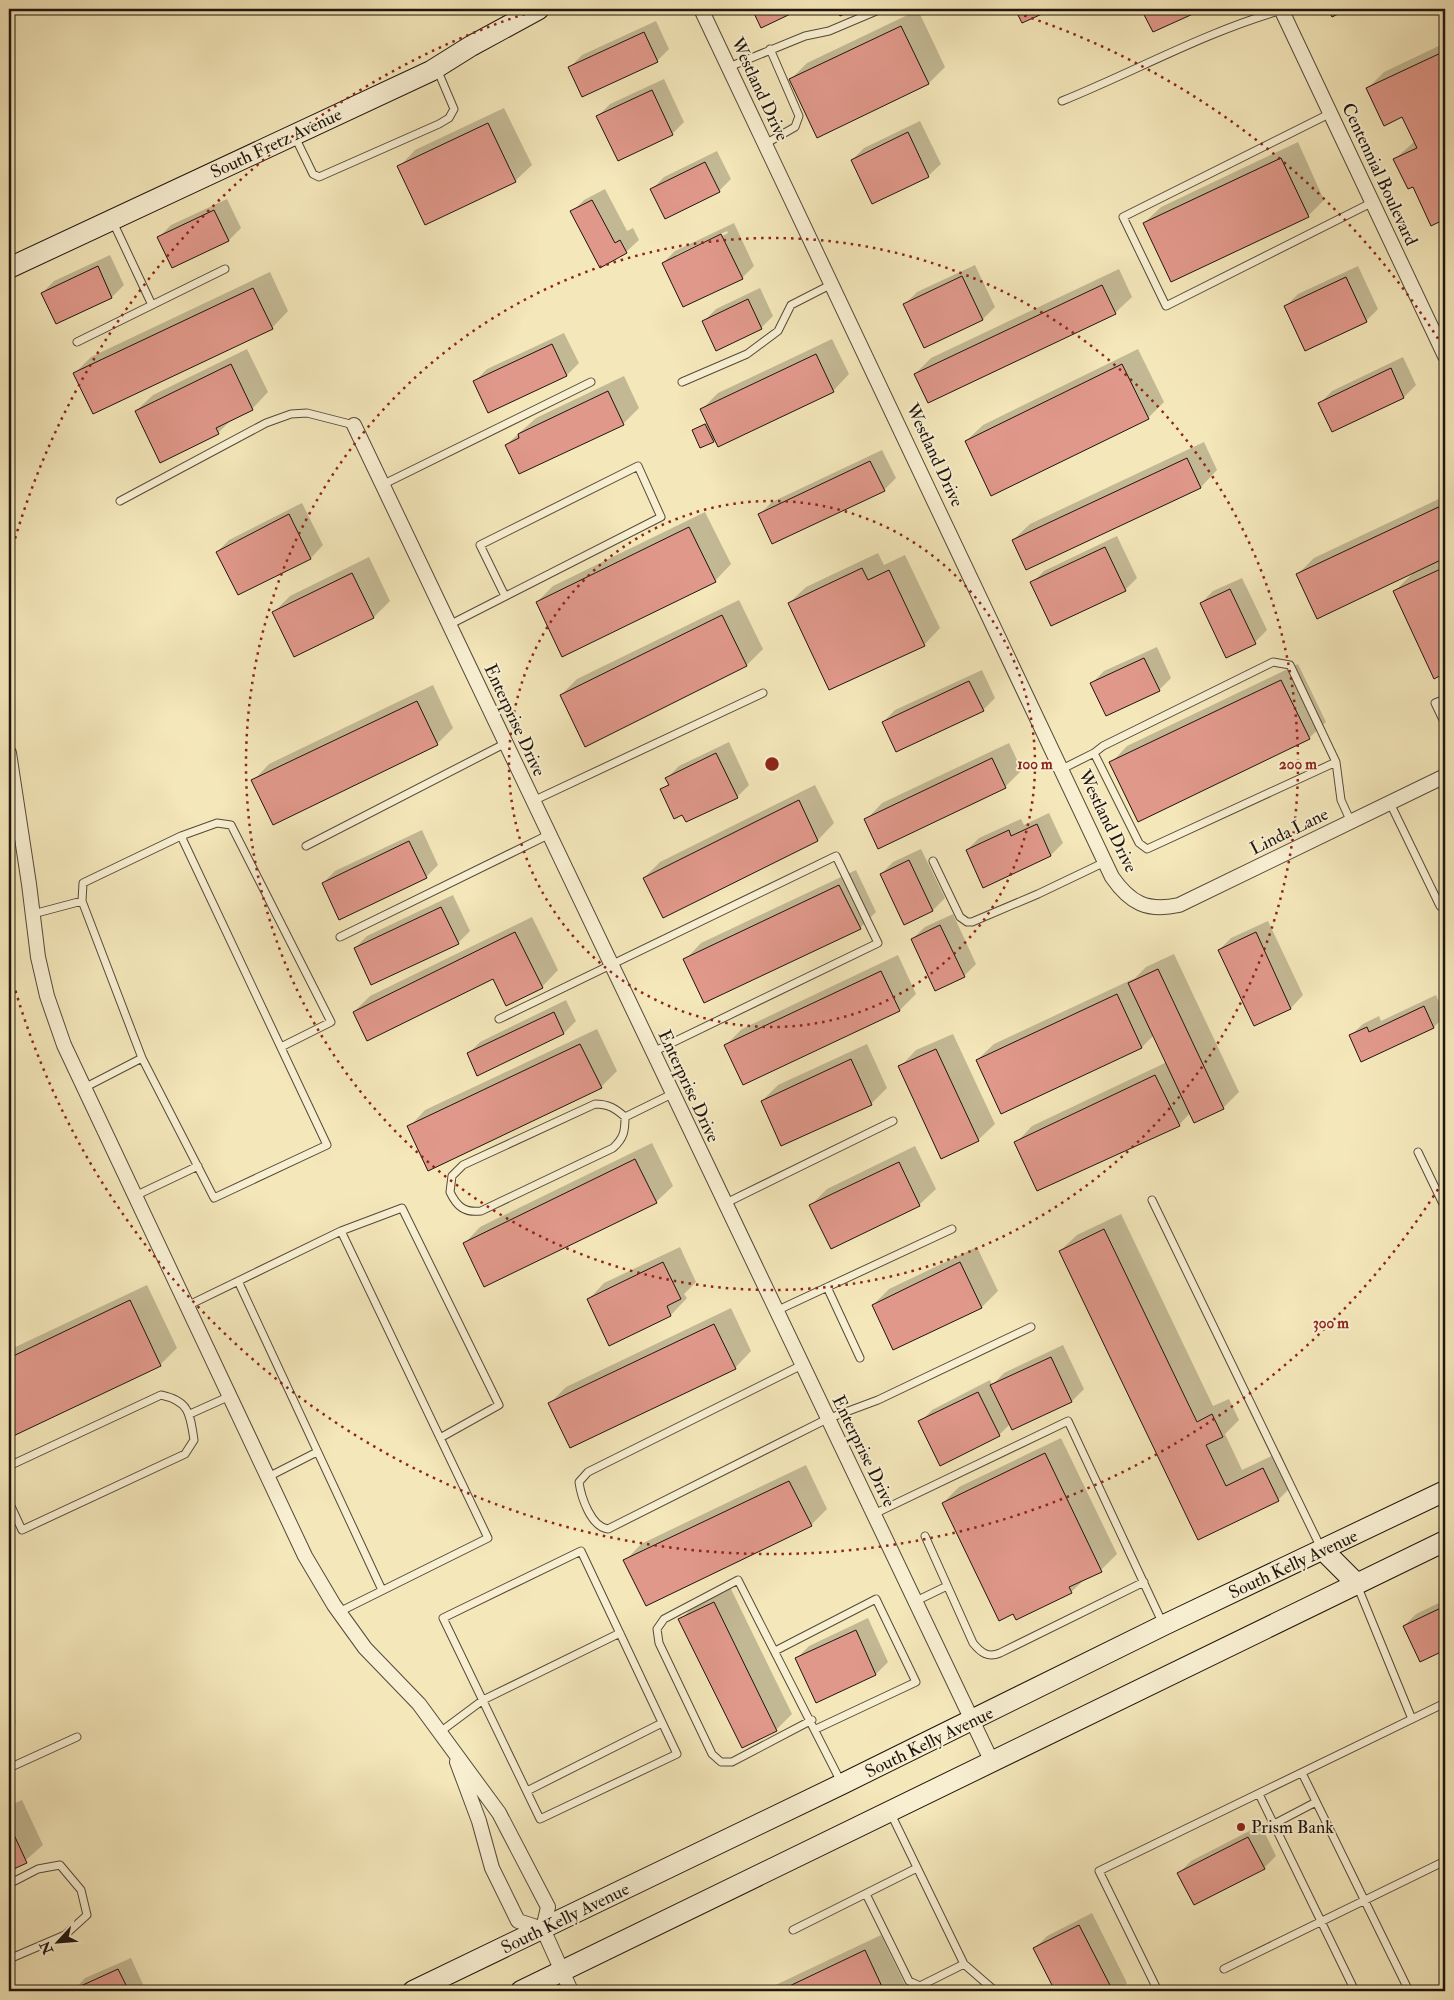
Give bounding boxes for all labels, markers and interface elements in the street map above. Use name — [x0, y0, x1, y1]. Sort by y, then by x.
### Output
street label: Westland Drive — [725, 33, 794, 145]
street label: Centennial Boulevard — [1336, 99, 1423, 249]
street label: South Fretz Avenue — [207, 103, 346, 184]
street label: Westland Drive — [900, 399, 969, 511]
street label: Enterprise Drive — [478, 660, 551, 781]
centre of rings — [763, 755, 781, 773]
text: 100 m — [1017, 755, 1053, 774]
text: 200 m — [1279, 755, 1317, 774]
street label: Westland Drive — [1072, 765, 1142, 877]
street label: Linda Lane — [1246, 802, 1333, 860]
street label: Enterprise Drive — [652, 1026, 725, 1147]
text: 300 m — [1313, 1314, 1349, 1333]
street label: Enterprise Drive — [827, 1392, 901, 1511]
street label: South Kelly Avenue — [1225, 1524, 1362, 1604]
street label: South Kelly Avenue — [861, 1701, 998, 1783]
place label: Prism Bank — [1251, 1816, 1334, 1839]
marker: Prism Bank — [1235, 1821, 1247, 1833]
street label: South Kelly Avenue — [497, 1877, 634, 1959]
north arrow — [32, 1918, 82, 1968]
text: N — [36, 1938, 58, 1958]

